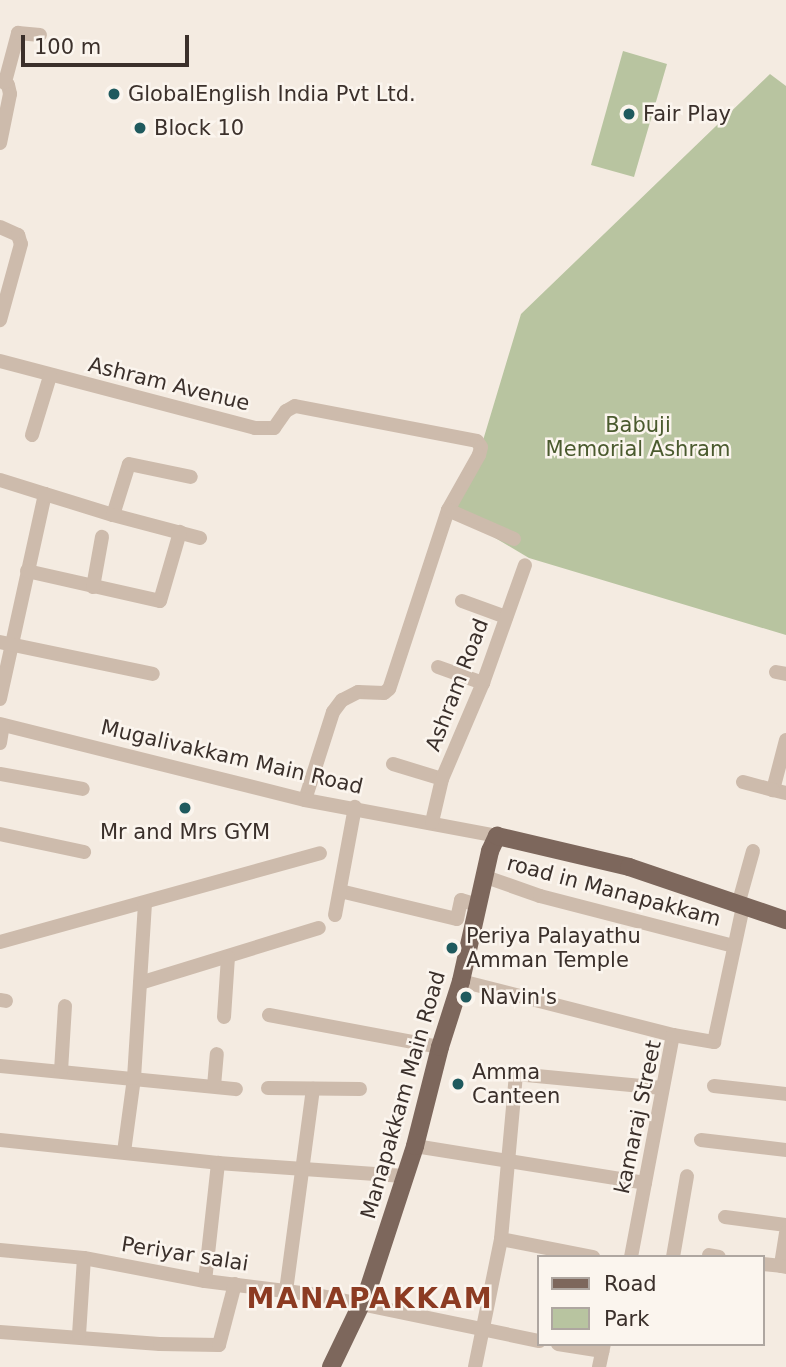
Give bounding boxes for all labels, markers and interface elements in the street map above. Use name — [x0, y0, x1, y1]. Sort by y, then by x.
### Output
scale bar — [24, 21, 192, 65]
text: 100 m — [34, 35, 101, 59]
place label: GlobalEnglish India Pvt Ltd. — [128, 81, 416, 107]
marker: GlobalEnglish India Pvt Ltd. — [106, 86, 122, 102]
place label: Fair Play — [643, 101, 731, 127]
marker: Fair Play — [621, 106, 637, 122]
place label: Block 10 — [154, 115, 244, 141]
marker: Block 10 — [132, 120, 148, 136]
street label: Ashram Avenue — [86, 352, 252, 416]
park label: Babuji Memorial Ashram — [546, 412, 730, 462]
street label: Ashram Road — [420, 615, 494, 755]
street label: Mugalivakkam Main Road — [99, 715, 365, 799]
marker: Mr and Mrs GYM — [177, 800, 193, 816]
place label: Mr and Mrs GYM — [100, 819, 270, 845]
street label: road in Manapakkam — [504, 850, 724, 932]
place label: Periya Palayathu Amman Temple — [466, 923, 641, 973]
marker: Periya Palayathu Amman Temple — [444, 940, 460, 956]
street label: Manapakkam Main Road — [355, 968, 451, 1222]
place label: Navin's — [480, 984, 557, 1010]
marker: Navin's — [458, 989, 474, 1005]
street label: kamaraj Street — [609, 1038, 667, 1196]
place label: Amma Canteen — [472, 1059, 560, 1109]
marker: Amma Canteen — [450, 1076, 466, 1092]
street label: Periyar salai — [120, 1232, 250, 1276]
legend — [538, 1255, 765, 1346]
text: Road — [604, 1272, 657, 1296]
district label: MANAPAKKAM — [248, 1282, 492, 1316]
text: Park — [604, 1307, 649, 1331]

